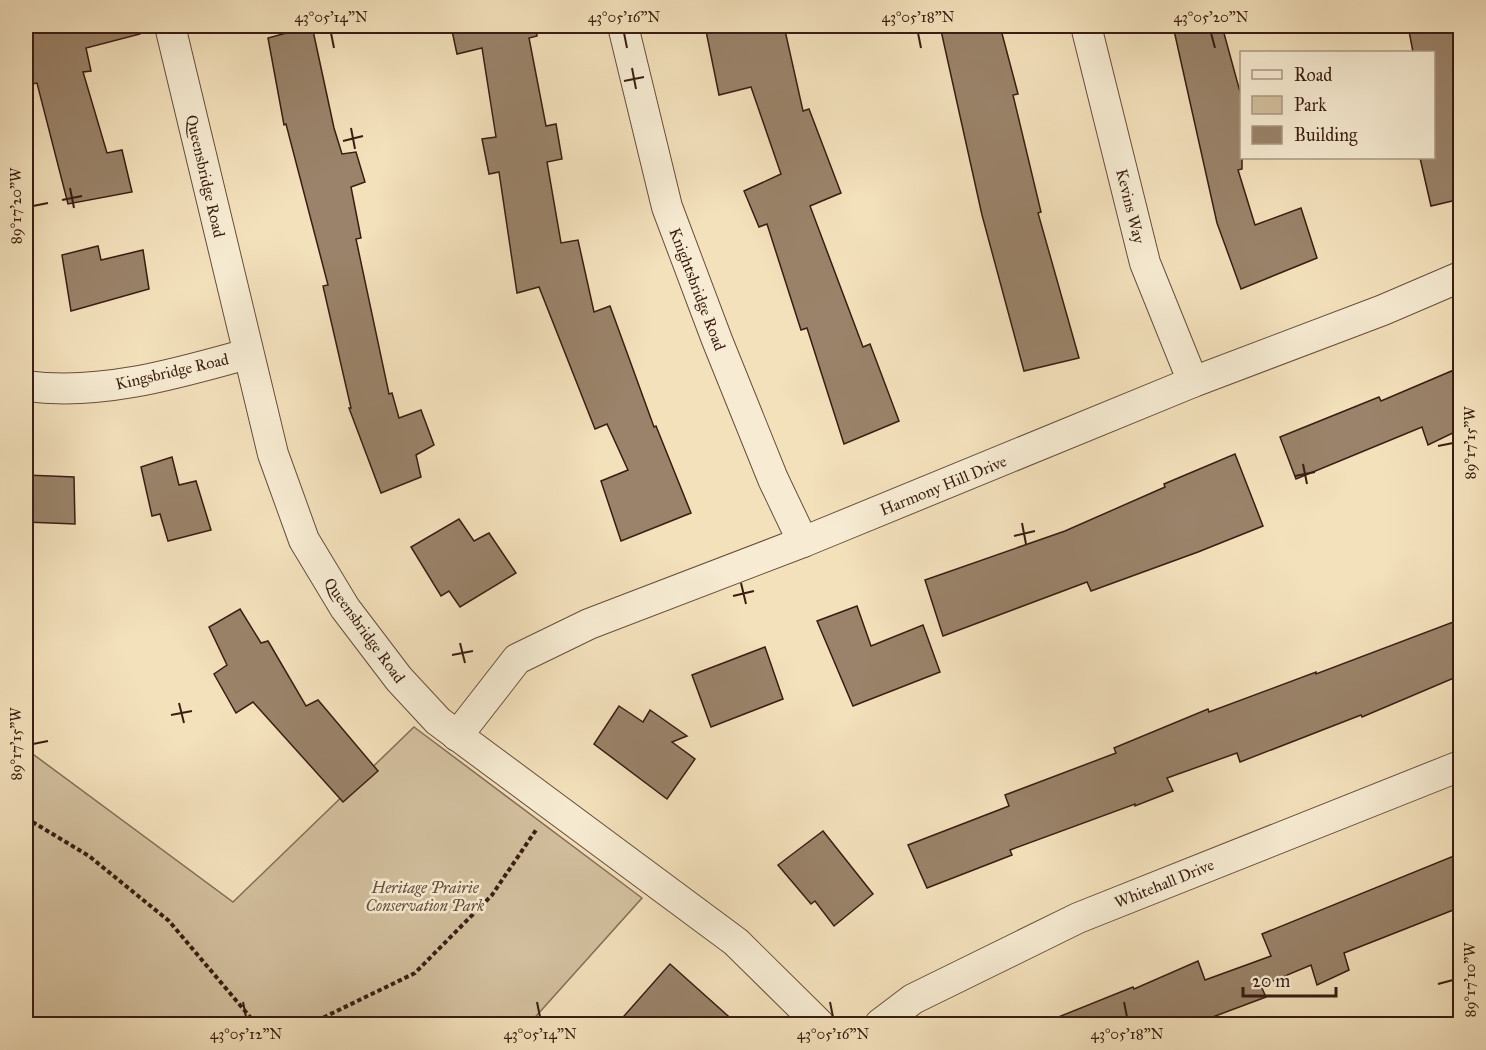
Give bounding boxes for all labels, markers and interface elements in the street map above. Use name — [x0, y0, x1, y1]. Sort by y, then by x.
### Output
text: 43°05'14"N — [294, 8, 368, 26]
text: 43°05'16"N — [588, 8, 661, 26]
text: 43°05'18"N — [882, 8, 955, 26]
text: 43°05'20"N — [1173, 8, 1249, 26]
legend — [1240, 51, 1435, 159]
text: Road — [1294, 64, 1332, 86]
text: Park — [1294, 94, 1327, 116]
street label: Queensbridge Road — [181, 113, 229, 240]
text: Building — [1294, 124, 1358, 147]
text: 89°17'20"W — [7, 167, 25, 244]
street label: Kevins Way — [1112, 167, 1149, 246]
street label: Knightsbridge Road — [664, 225, 730, 354]
street label: Kingsbridge Road — [114, 349, 231, 395]
text: 89°17'15"W — [1461, 406, 1479, 480]
street label: Harmony Hill Drive — [877, 451, 1010, 520]
street label: Queensbridge Road — [319, 574, 409, 687]
text: 89°17'15"W — [7, 707, 25, 781]
street label: Whitehall Drive — [1112, 855, 1217, 912]
park label: Heritage Prairie Conservation Park — [366, 878, 484, 915]
text: 89°17'10"W — [1461, 942, 1479, 1017]
scale bar — [1243, 960, 1336, 998]
text: 20 m — [1252, 970, 1290, 992]
text: 43°05'12"N — [210, 1025, 282, 1043]
text: 43°05'14"N — [503, 1025, 577, 1043]
text: 43°05'16"N — [797, 1025, 870, 1043]
text: 43°05'18"N — [1091, 1025, 1164, 1043]

